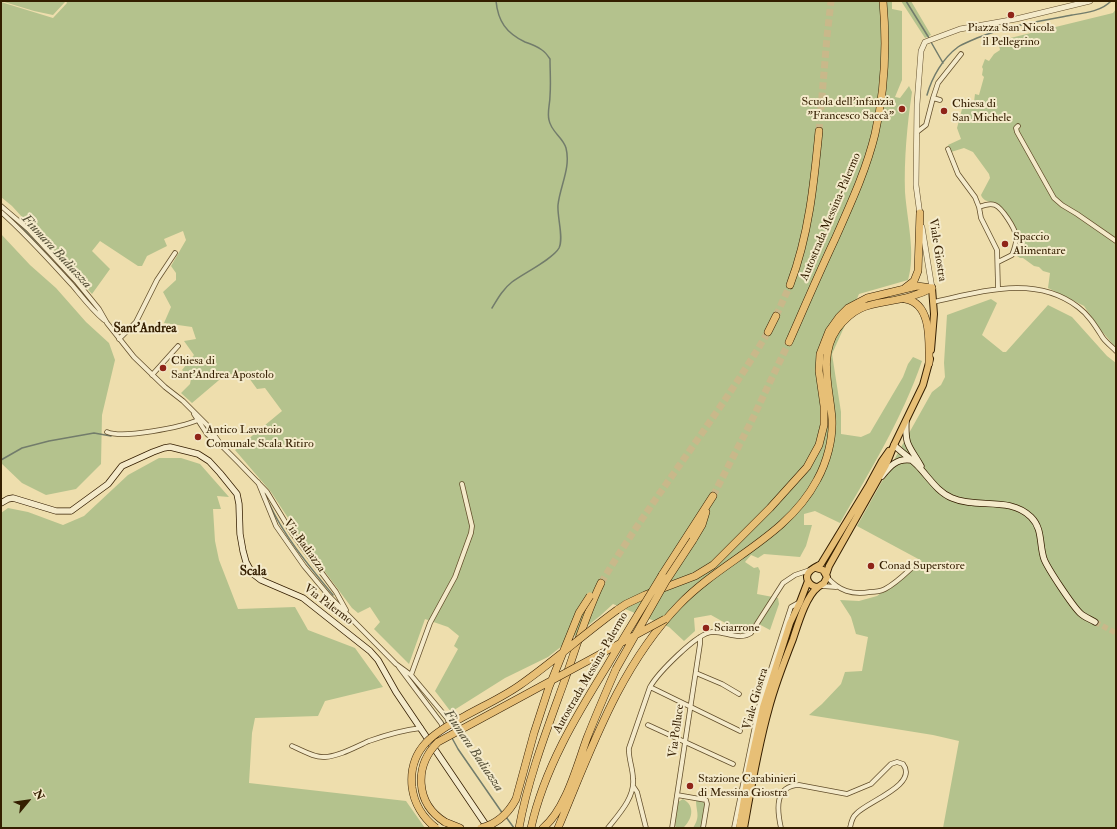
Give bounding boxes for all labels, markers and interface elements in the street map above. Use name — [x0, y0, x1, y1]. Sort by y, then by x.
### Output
marker: Piazza San Nicola il Pellegrino — [1006, 10, 1016, 20]
place label: Piazza San Nicola il Pellegrino — [968, 21, 1054, 49]
place label: Scuola dell'infanzia "Francesco Saccà" — [802, 95, 894, 123]
place label: Chiesa di San Michele — [952, 97, 1011, 125]
marker: Scuola dell'infanzia "Francesco Saccà" — [897, 104, 907, 114]
marker: Chiesa di San Michele — [939, 106, 949, 116]
street label: Autostrada Messina-Palermo — [798, 151, 864, 283]
water label: Fiumara Badiazza — [18, 212, 94, 292]
street label: Viale Giostra — [925, 217, 949, 283]
place label: Spaccio Alimentare — [1013, 230, 1066, 258]
marker: Spaccio Alimentare — [1000, 239, 1010, 249]
district label: Sant'Andrea — [113, 321, 177, 337]
place label: Chiesa di Sant'Andrea Apostolo — [171, 354, 274, 382]
marker: Chiesa di Sant'Andrea Apostolo — [158, 363, 168, 373]
place label: Antico Lavatoio Comunale Scala Ritiro — [206, 423, 314, 451]
marker: Antico Lavatoio Comunale Scala Ritiro — [193, 432, 203, 442]
street label: Via Badiazza — [280, 516, 328, 576]
place label: Conad Superstore — [879, 559, 965, 573]
marker: Conad Superstore — [866, 561, 876, 571]
district label: Scala — [240, 564, 266, 580]
street label: Via Palermo — [300, 582, 356, 628]
street label: Autostrada Messina-Palermo — [550, 610, 632, 736]
place label: Sciarrone — [714, 621, 760, 635]
marker: Sciarrone — [701, 623, 711, 633]
street label: Viale Giostra — [740, 666, 772, 732]
street label: Via Polluce — [666, 703, 688, 759]
water label: Fiumara Badiazza — [440, 707, 506, 795]
place label: Stazione Carabinieri di Messina Giostra — [698, 772, 796, 800]
north arrow — [8, 781, 48, 821]
marker: Stazione Carabinieri di Messina Giostra — [685, 781, 695, 791]
text: N — [31, 787, 47, 802]

